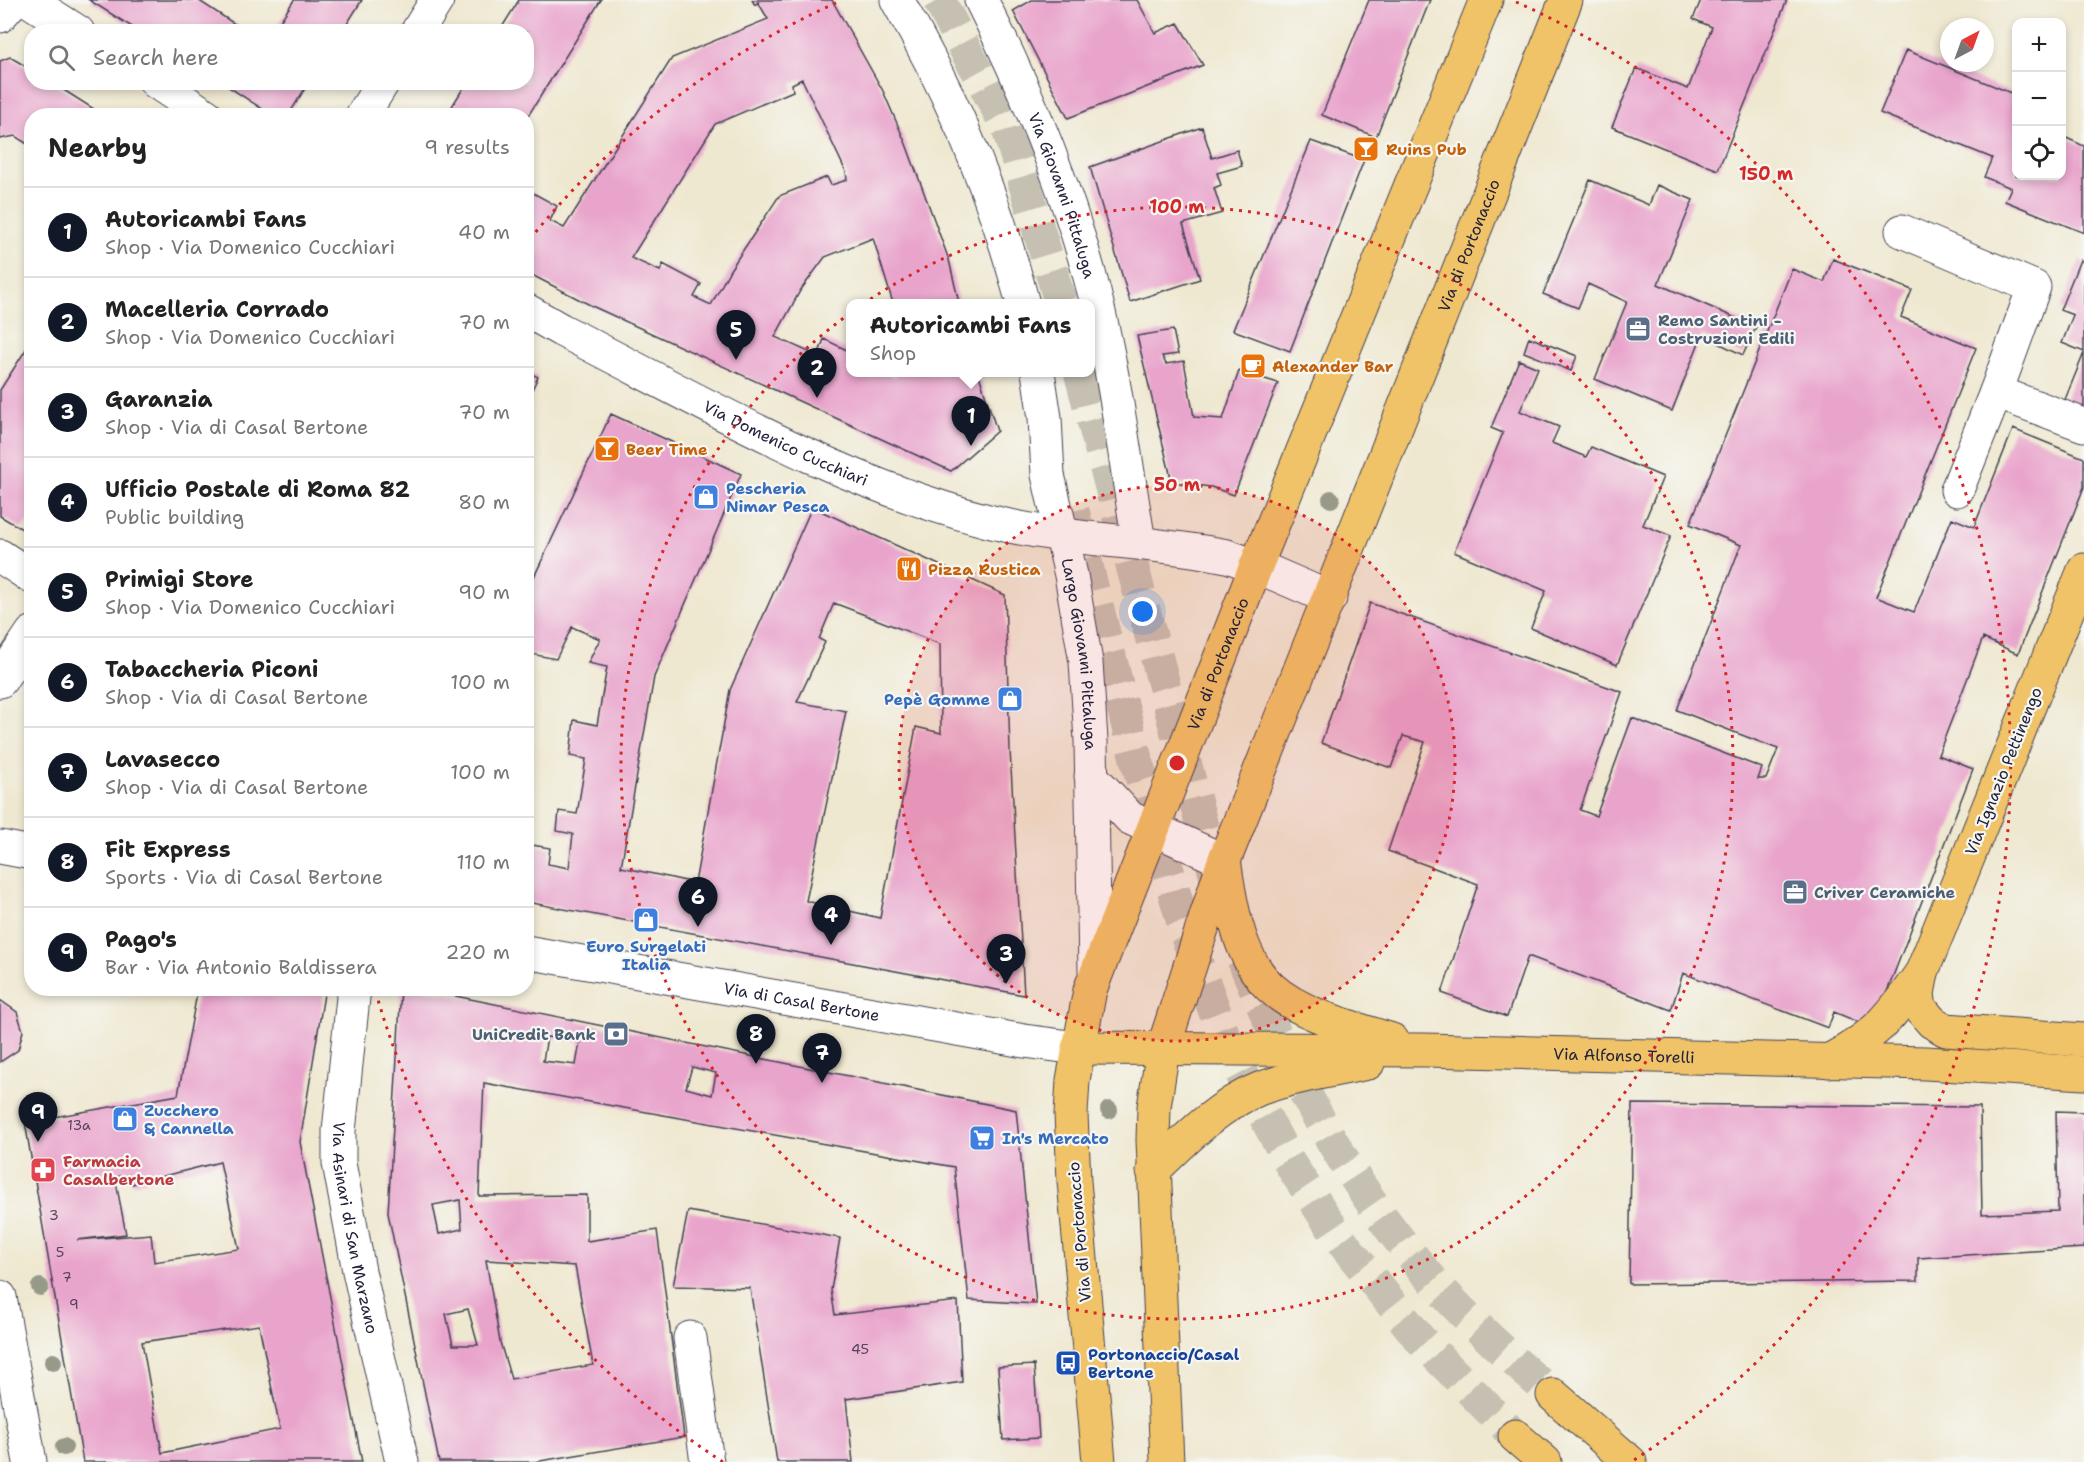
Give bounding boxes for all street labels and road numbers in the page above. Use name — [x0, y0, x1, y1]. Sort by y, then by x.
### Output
street label: Via Giovanni Pittaluga — [1023, 109, 1100, 281]
street label: Via di Portonaccio — [1433, 176, 1505, 315]
street label: Via Domenico Cucchiari — [700, 396, 871, 491]
street label: Largo Giovanni Pittaluga — [1056, 556, 1101, 750]
street label: Via di Portonaccio — [1183, 595, 1254, 734]
street label: Via Ignazio Pettinengo — [1960, 684, 2047, 858]
street label: Via di Casal Bertone — [722, 978, 881, 1026]
street label: Via Alfonso Torelli — [1553, 1043, 1695, 1068]
street label: Via Asinari di San Marzano — [328, 1121, 383, 1336]
street label: Via di Portonaccio — [1063, 1161, 1096, 1303]

